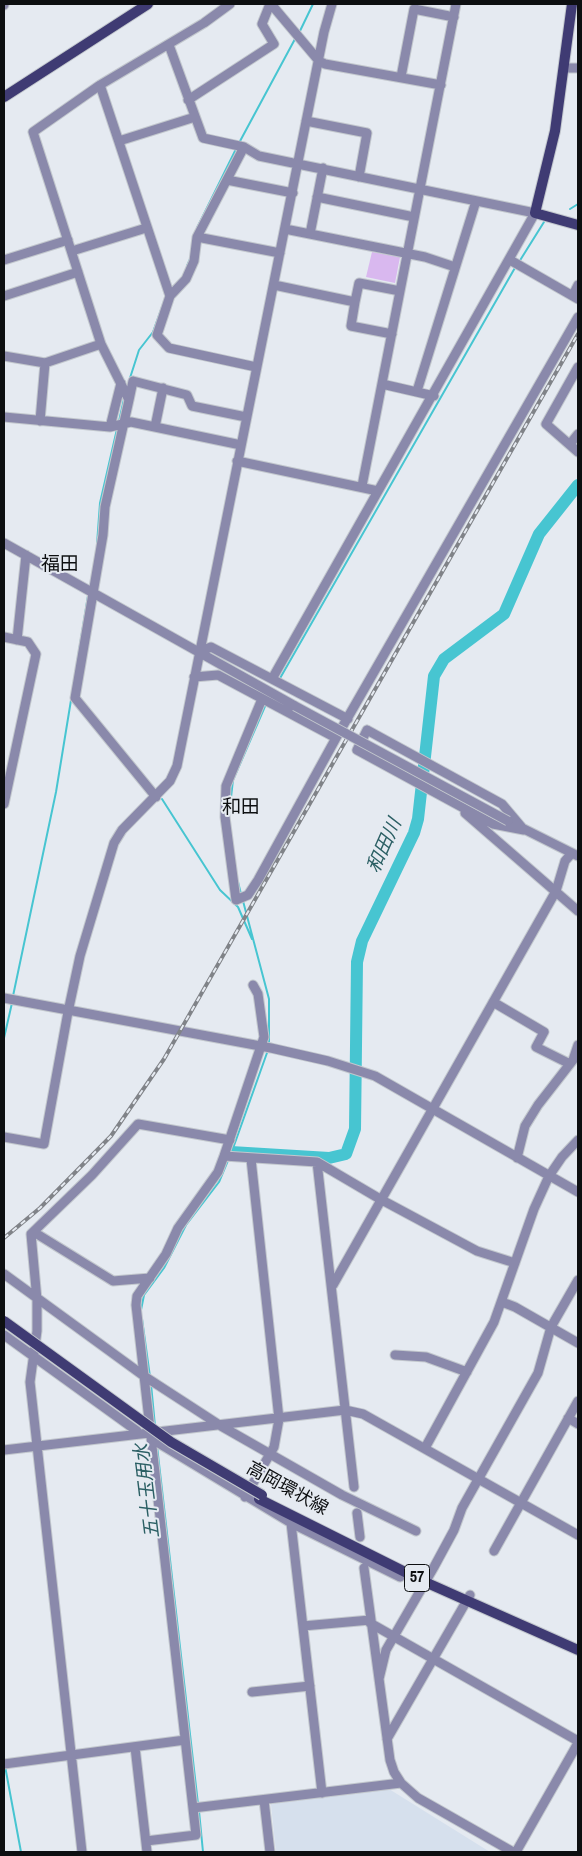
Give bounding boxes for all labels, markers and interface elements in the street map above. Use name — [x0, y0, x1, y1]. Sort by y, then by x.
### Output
district label: 福田 — [41, 554, 79, 576]
district label: 和田 — [222, 797, 260, 819]
water label: 和田川 — [363, 815, 407, 877]
water label: 五十玉用水 — [131, 1442, 165, 1540]
street label: 高岡環状線 — [242, 1458, 332, 1520]
road number: 57 — [404, 1565, 430, 1592]

